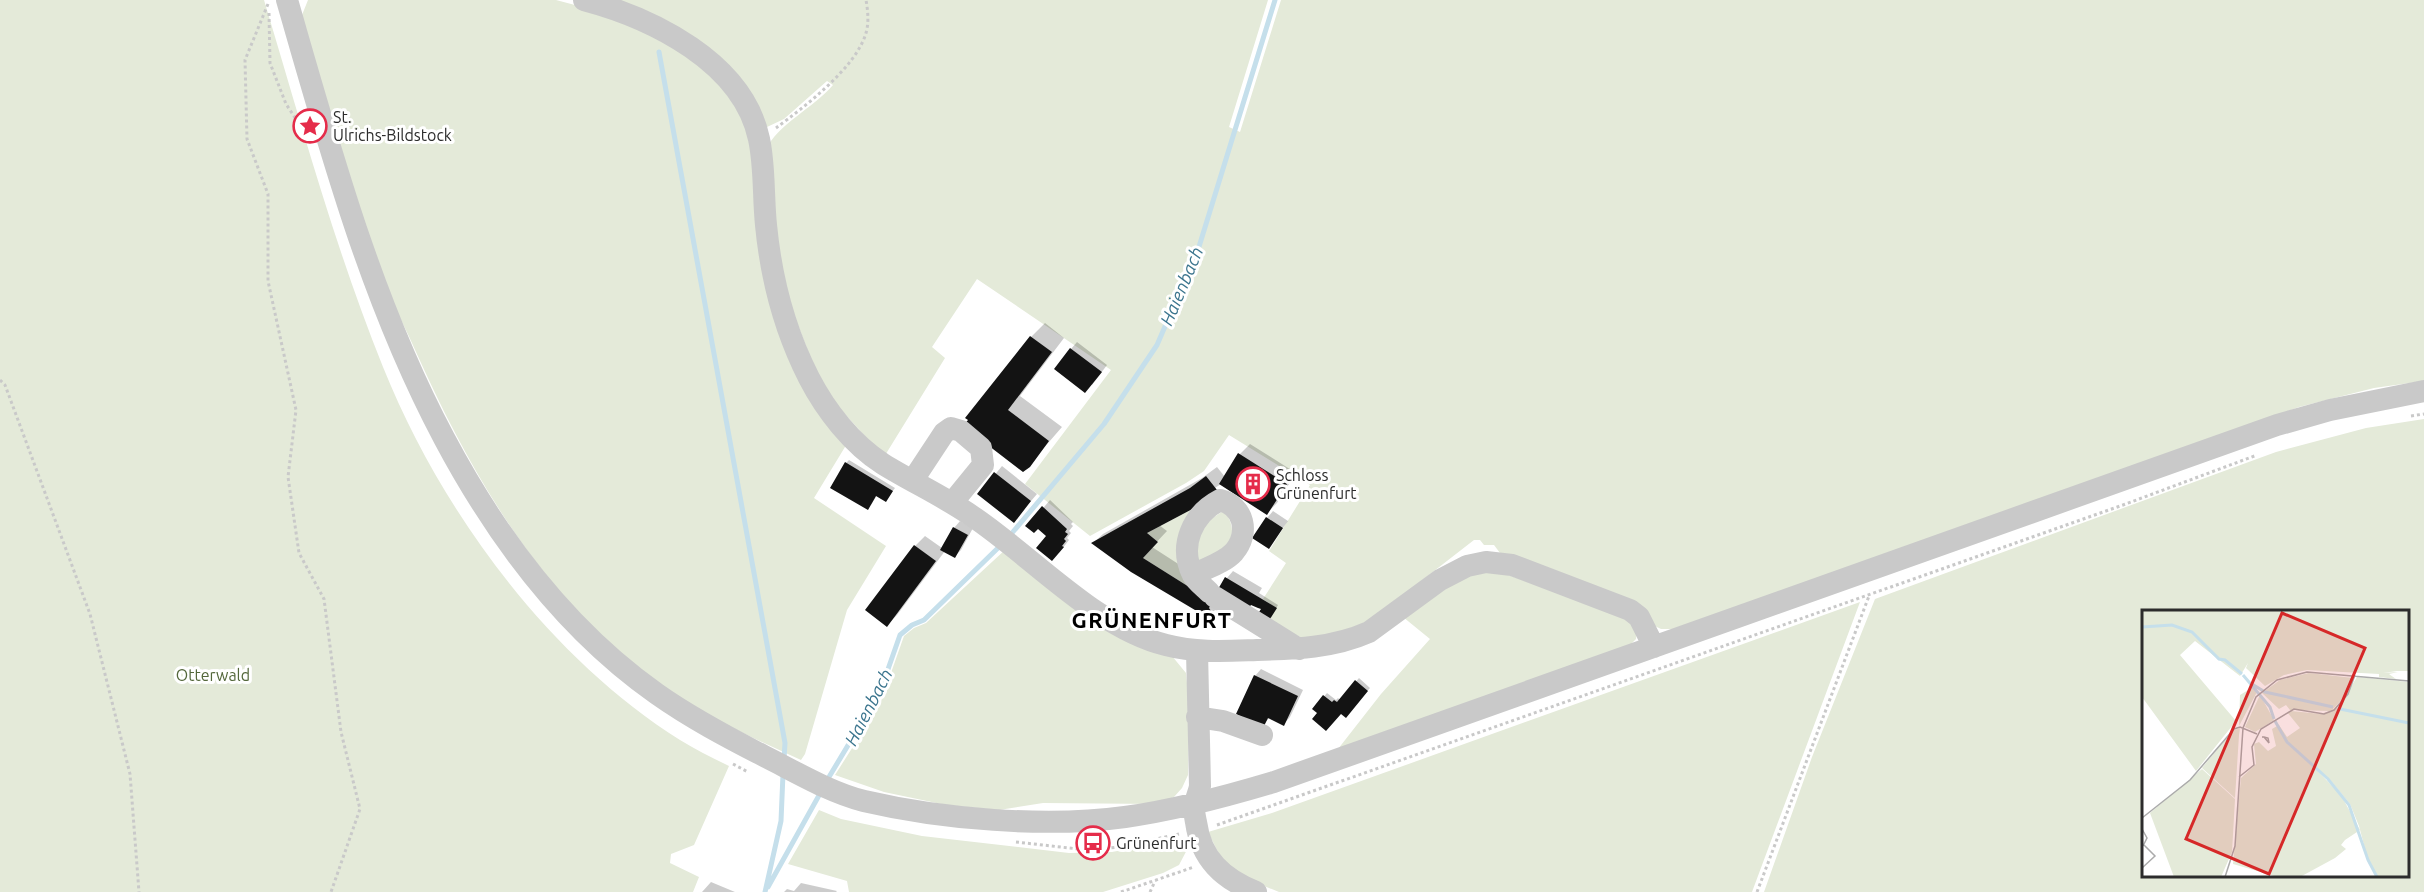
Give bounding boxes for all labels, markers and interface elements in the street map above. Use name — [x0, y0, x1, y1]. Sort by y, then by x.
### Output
place icon: St. Ulrichs-Bildstock — [292, 108, 328, 144]
place label: St. Ulrichs-Bildstock — [333, 108, 452, 144]
water label: Haienbach — [1156, 244, 1206, 328]
building icon: Schloss Grünenfurt — [1235, 466, 1271, 502]
place label: Schloss Grünenfurt — [1276, 466, 1357, 502]
district label: GRÜNENFURT — [1071, 607, 1233, 632]
inset map — [2142, 610, 2409, 877]
water label: Haienbach — [840, 665, 896, 749]
park label: Otterwald — [176, 666, 250, 684]
bus stop icon: Grünenfurt — [1075, 825, 1111, 861]
place label: Grünenfurt — [1116, 834, 1197, 852]

